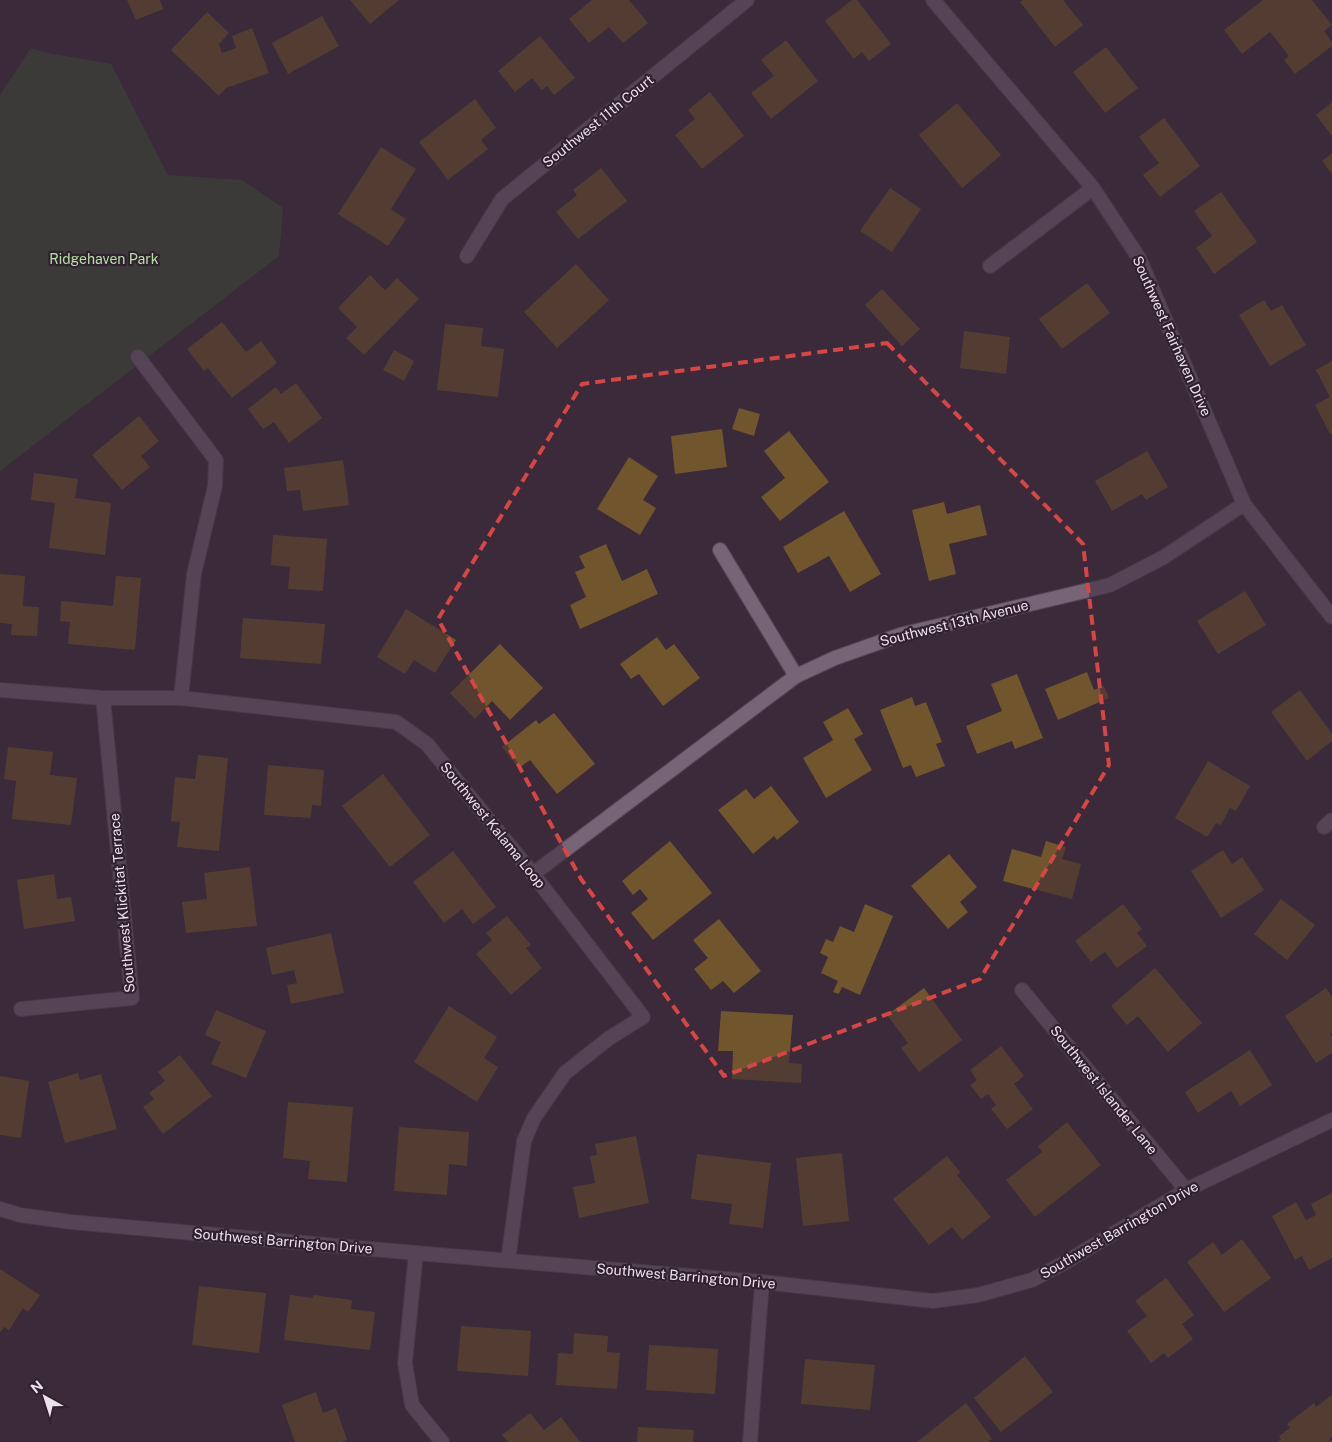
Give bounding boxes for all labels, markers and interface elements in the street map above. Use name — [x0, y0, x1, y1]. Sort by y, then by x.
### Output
street label: Southwest 11th Court — [539, 71, 657, 171]
park label: Ridgehaven Park — [49, 251, 159, 267]
street label: Southwest Fairhaven Drive — [1129, 254, 1215, 419]
street label: Southwest 13th Avenue — [878, 597, 1030, 649]
street label: Southwest Kalama Loop — [437, 759, 549, 891]
street label: Southwest Klickitat Terrace — [106, 813, 138, 993]
street label: Southwest Islander Lane — [1047, 1022, 1161, 1158]
street label: Southwest Barrington Drive — [1037, 1178, 1201, 1282]
street label: Southwest Barrington Drive — [193, 1225, 373, 1257]
street label: Southwest Barrington Drive — [596, 1260, 776, 1292]
north arrow — [20, 1372, 70, 1422]
text: N — [28, 1377, 46, 1397]

